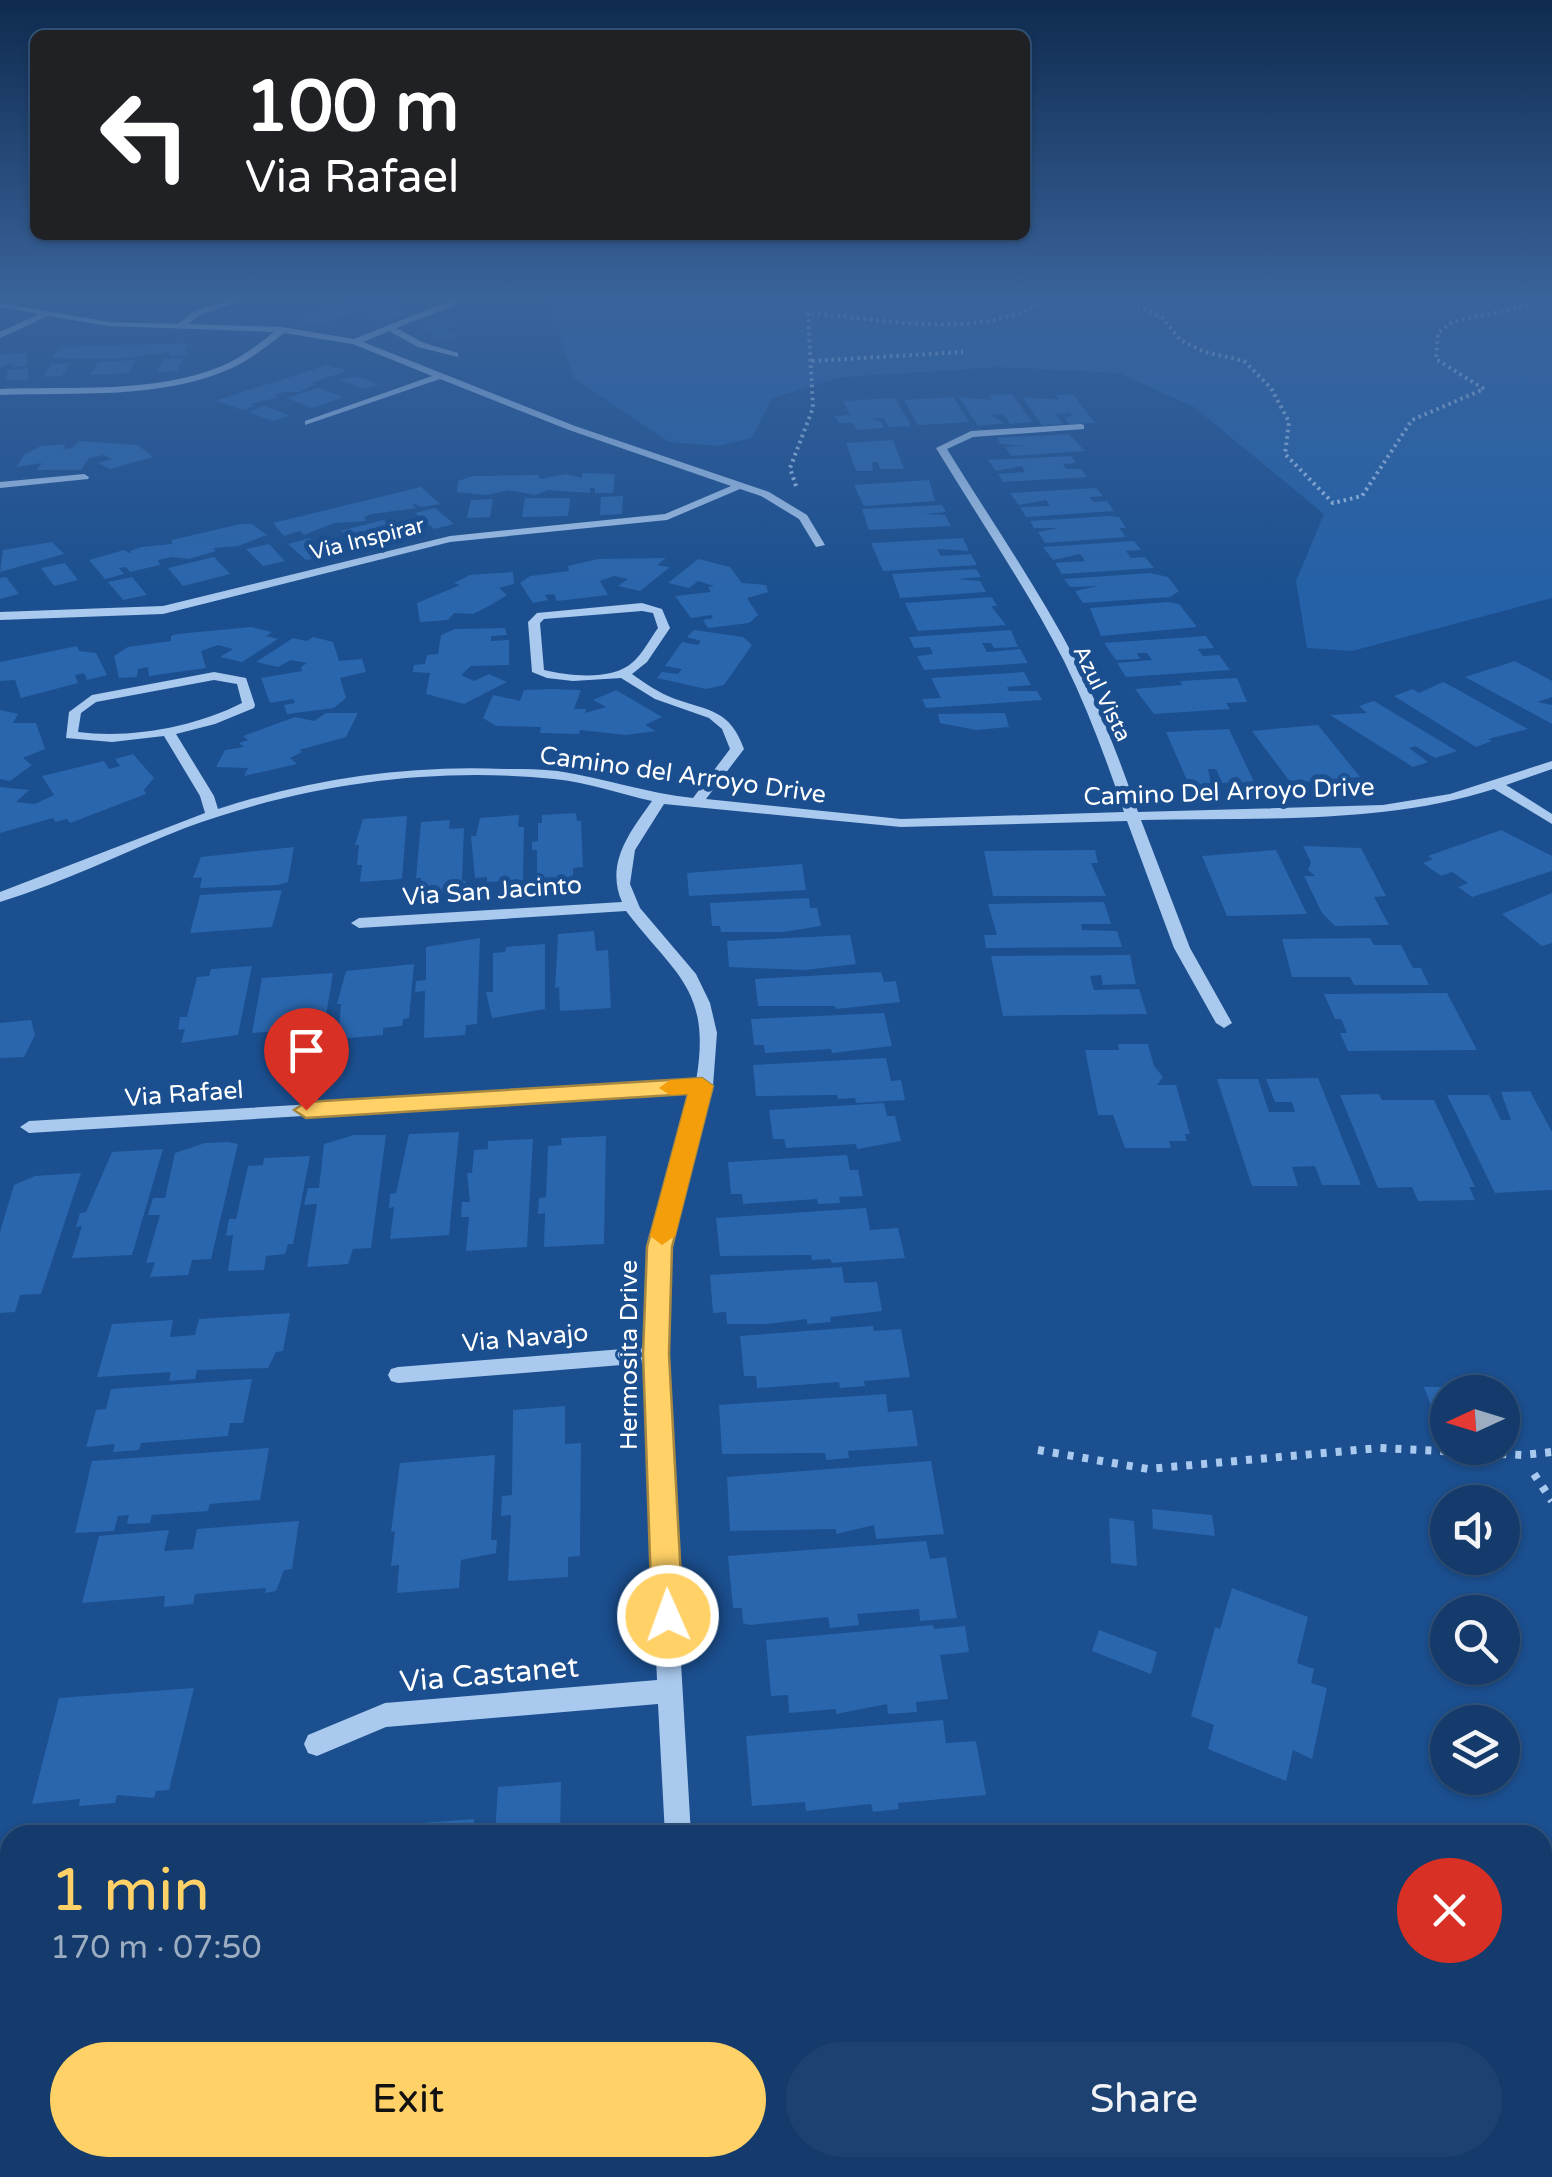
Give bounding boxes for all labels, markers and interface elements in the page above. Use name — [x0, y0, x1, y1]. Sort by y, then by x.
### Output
text: 100 m — [245, 66, 459, 150]
icon: left — [80, 70, 210, 200]
text: Via Rafael — [245, 151, 459, 205]
street label: Via Inspirar — [307, 512, 428, 566]
street label: Azul Vista — [1068, 641, 1137, 746]
street label: Camino del Arroyo Drive — [538, 740, 828, 810]
street label: Camino Del Arroyo Drive — [1083, 772, 1375, 812]
street label: Via San Jacinto — [401, 870, 583, 912]
pin — [264, 1008, 349, 1111]
icon: arrive — [279, 1023, 334, 1078]
street label: Via Rafael — [124, 1075, 244, 1113]
street label: Hermosita Drive — [614, 1260, 644, 1450]
street label: Via Navajo — [461, 1318, 589, 1358]
north arrow — [1430, 1375, 1520, 1465]
map controls — [1430, 1375, 1520, 1795]
button: sound — [1430, 1485, 1520, 1575]
position arrow — [616, 1564, 720, 1668]
button: search — [1430, 1595, 1520, 1685]
street label: Via Castanet — [398, 1648, 580, 1701]
button: layers — [1430, 1705, 1520, 1795]
text: 1 min — [50, 1855, 210, 1927]
button: close — [1397, 1858, 1502, 1963]
text: 170 m · 07:50 — [50, 1929, 262, 1967]
button: Exit — [50, 2042, 766, 2157]
button: Share — [786, 2042, 1502, 2157]

